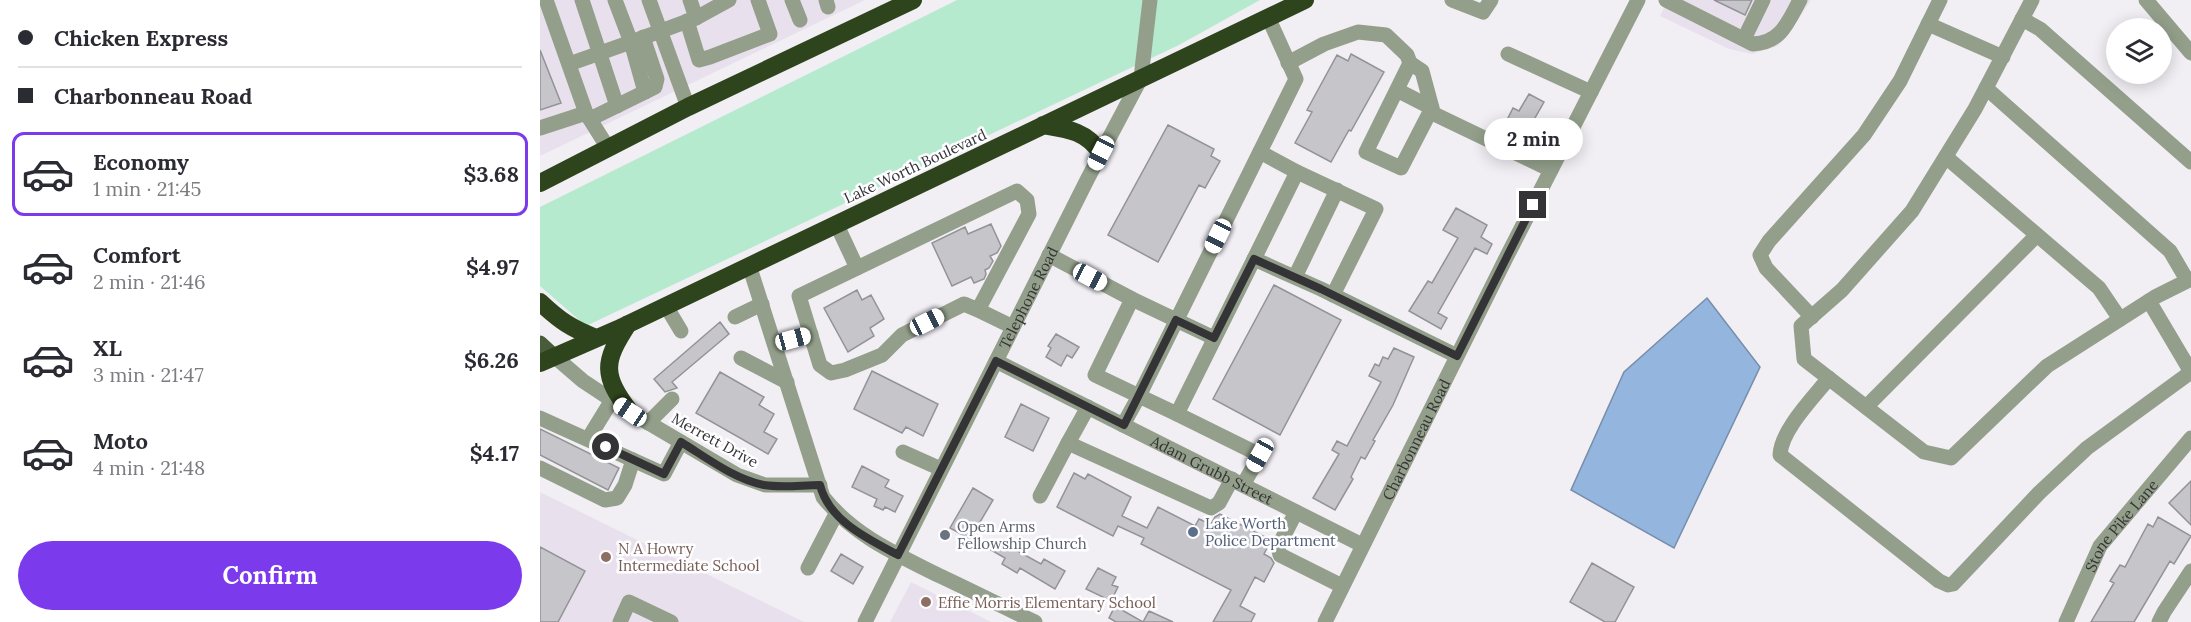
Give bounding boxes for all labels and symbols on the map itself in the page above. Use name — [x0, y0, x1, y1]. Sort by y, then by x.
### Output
callout: 2 min — [1484, 118, 1582, 160]
street label: Lake Worth Boulevard — [841, 125, 989, 207]
car — [1085, 133, 1117, 173]
route end — [1519, 191, 1546, 218]
car — [1202, 216, 1234, 256]
street label: Telephone Road — [994, 243, 1062, 352]
car — [1070, 261, 1110, 293]
car — [907, 306, 947, 338]
car — [773, 326, 813, 352]
street label: Charbonneau Road — [1378, 376, 1454, 503]
car — [610, 394, 650, 430]
street label: Merrett Drive — [668, 408, 762, 472]
street label: Adam Grubb Street — [1147, 431, 1277, 508]
route start — [592, 433, 619, 460]
car — [1243, 435, 1277, 475]
street label: Stone Pike Lane — [2080, 475, 2162, 575]
place label: Lake Worth Police Department — [1205, 514, 1336, 550]
place label: Open Arms Fellowship Church — [957, 517, 1087, 553]
marker: Lake Worth Police Department — [1186, 525, 1200, 539]
marker: Open Arms Fellowship Church — [938, 528, 952, 542]
place label: N A Howry Intermediate School — [618, 539, 760, 575]
marker: N A Howry Intermediate School — [599, 550, 613, 564]
place label: Effie Morris Elementary School — [938, 593, 1156, 612]
marker: Effie Morris Elementary School — [919, 595, 933, 609]

